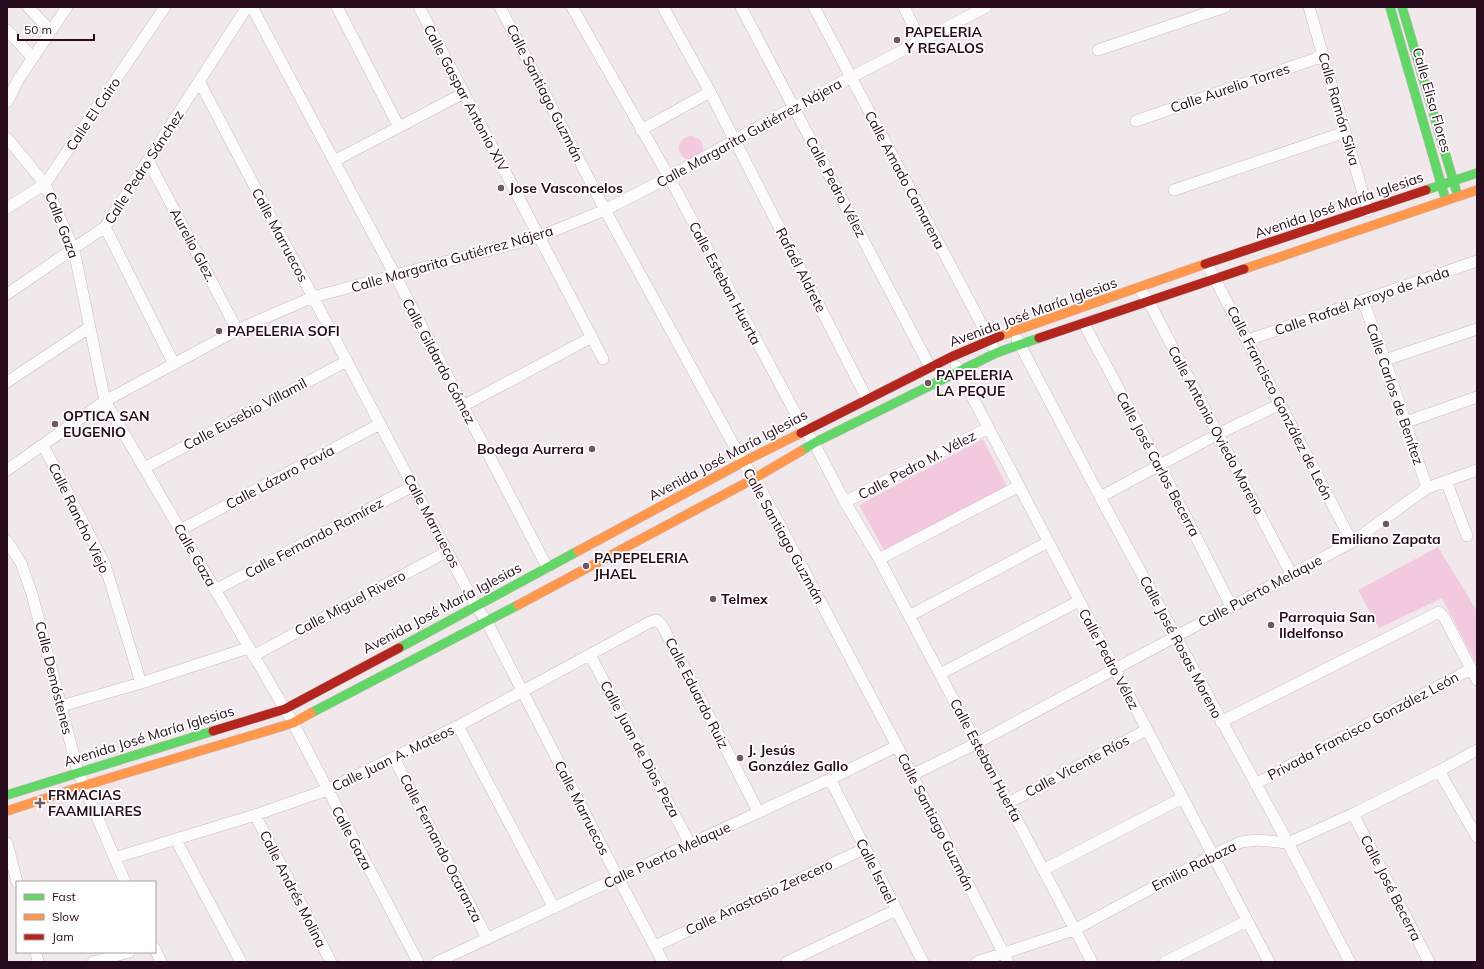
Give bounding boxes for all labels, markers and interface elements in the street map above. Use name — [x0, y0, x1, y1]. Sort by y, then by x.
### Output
scale bar — [18, 16, 94, 42]
street label: Calle Gaspar Antonio XIV — [420, 21, 513, 175]
street label: Calle Santiago Guzmán — [502, 21, 588, 165]
text: 50 m — [24, 22, 52, 37]
place label: PAPELERIA Y REGALOS — [904, 23, 984, 57]
marker: PAPELERIA Y REGALOS — [892, 35, 902, 45]
street label: Calle Elisa Flores — [1408, 45, 1456, 155]
street label: Calle Ramón Silva — [1314, 50, 1364, 168]
street label: Calle Aurelio Torres — [1168, 59, 1292, 117]
street label: Calle El Cairo — [62, 74, 124, 154]
street label: Calle Margarita Gutiérrez Nájera — [653, 74, 845, 192]
street label: Calle Pedro Sánchez — [100, 107, 188, 227]
street label: Calle Amado Camarena — [861, 108, 949, 252]
street label: Calle Pedro Vélez — [802, 133, 870, 241]
street label: Avenida José María Iglesias — [1252, 168, 1426, 242]
place label: Jose Vasconcelos — [509, 179, 623, 197]
marker: Jose Vasconcelos — [496, 183, 506, 193]
street label: Calle Marruecos — [248, 185, 312, 285]
street label: Calle Gaza — [41, 189, 83, 261]
street label: Aurelio Glez. — [166, 205, 220, 285]
street label: Calle Esteban Huerta — [685, 218, 765, 348]
street label: Calle Margarita Gutiérrez Nájera — [349, 222, 555, 296]
street label: Rafaél Aldrete — [772, 225, 830, 315]
street label: Calle Rafaél Arroyo de Anda — [1272, 263, 1452, 339]
street label: Avenida José María Iglesias — [947, 273, 1119, 351]
street label: Calle Gildardo Gómez — [398, 295, 480, 427]
street label: Calle Francisco González de León — [1223, 303, 1337, 503]
street label: Calle Carlos de Benítez — [1362, 321, 1428, 467]
place label: PAPELERIA SOFI — [227, 322, 340, 340]
marker: PAPELERIA SOFI — [214, 326, 224, 336]
street label: Calle Antonio Oviedo Moreno — [1164, 343, 1268, 517]
place label: PAPELERIA LA PEQUE — [936, 366, 1013, 400]
street label: Calle Eusebio Villamil — [180, 374, 310, 454]
marker: PAPELERIA LA PEQUE — [923, 378, 933, 388]
street label: Calle José Carlos Becerra — [1112, 389, 1204, 539]
street label: Avenida José María Iglesias — [646, 405, 810, 505]
place label: OPTICA SAN EUGENIO — [63, 407, 149, 441]
marker: OPTICA SAN EUGENIO — [50, 419, 60, 429]
street label: Calle Pedro M. Vélez — [855, 426, 979, 504]
place label: Bodega Aurrera — [477, 440, 584, 458]
street label: Calle Lázaro Pavía — [223, 441, 337, 513]
marker: Bodega Aurrera — [587, 444, 597, 454]
street label: Calle Rancho Viejo — [44, 460, 114, 576]
street label: Calle Santiago Guzmán — [739, 465, 829, 607]
street label: Calle Marruecos — [400, 471, 464, 571]
street label: Calle Fernando Ramírez — [242, 494, 386, 582]
marker: Emiliano Zapata — [1381, 519, 1391, 529]
street label: Calle Gaza — [170, 520, 220, 590]
place label: Emiliano Zapata — [1331, 530, 1441, 548]
place label: PAPEPELERIA JHAEL — [594, 549, 689, 583]
street label: Calle Puerto Melaque — [1195, 551, 1325, 631]
street label: Avenida José María Iglesias — [360, 558, 524, 658]
marker: PAPEPELERIA JHAEL — [581, 561, 591, 571]
street label: Calle Miguel Rivero — [291, 566, 409, 640]
street label: Calle José Rosas Moreno — [1136, 573, 1226, 721]
place label: Telmex — [721, 590, 768, 608]
marker: Telmex — [708, 594, 718, 604]
street label: Calle Pedro Vélez — [1075, 605, 1143, 713]
place label: Parroquia San Ildelfonso — [1279, 608, 1375, 642]
street label: Calle Demóstenes — [31, 619, 77, 737]
marker: Parroquia San Ildelfonso — [1266, 620, 1276, 630]
street label: Calle Eduardo Ruiz — [661, 635, 733, 751]
street label: Privada Francisco González León — [1264, 668, 1462, 784]
street label: Calle Juan de Dios Peza — [596, 677, 684, 821]
street label: Calle Esteban Huerta — [946, 695, 1026, 825]
street label: Avenida José María Iglesias — [62, 701, 236, 771]
street label: Calle Juan A. Mateos — [329, 721, 457, 795]
street label: Calle Vicente Ríos — [1022, 731, 1132, 801]
place label: J. Jesús González Gallo — [748, 741, 848, 775]
street label: Calle Santiago Guzmán — [893, 750, 979, 894]
marker: J. Jesús González Gallo — [735, 753, 745, 763]
street label: Calle Marruecos — [550, 758, 614, 858]
street label: Calle Fernando Ocaranza — [396, 771, 486, 925]
place label: FRMACIAS FAAMILIARES — [48, 786, 142, 820]
marker: FRMACIAS FAAMILIARES — [35, 798, 45, 808]
street label: Calle Gaza — [328, 803, 376, 873]
street label: Calle Puerto Melaque — [601, 818, 733, 892]
street label: Calle Andrés Molina — [256, 827, 330, 951]
street label: Calle José Becerra — [1357, 832, 1425, 944]
street label: Calle Israel — [852, 835, 900, 907]
street label: Emilio Rabaza — [1149, 837, 1239, 895]
street label: Calle Anastasio Zerecero — [682, 855, 836, 939]
legend — [16, 881, 156, 953]
text: Fast — [52, 889, 76, 904]
text: Slow — [52, 909, 80, 924]
text: Jam — [52, 929, 74, 944]

